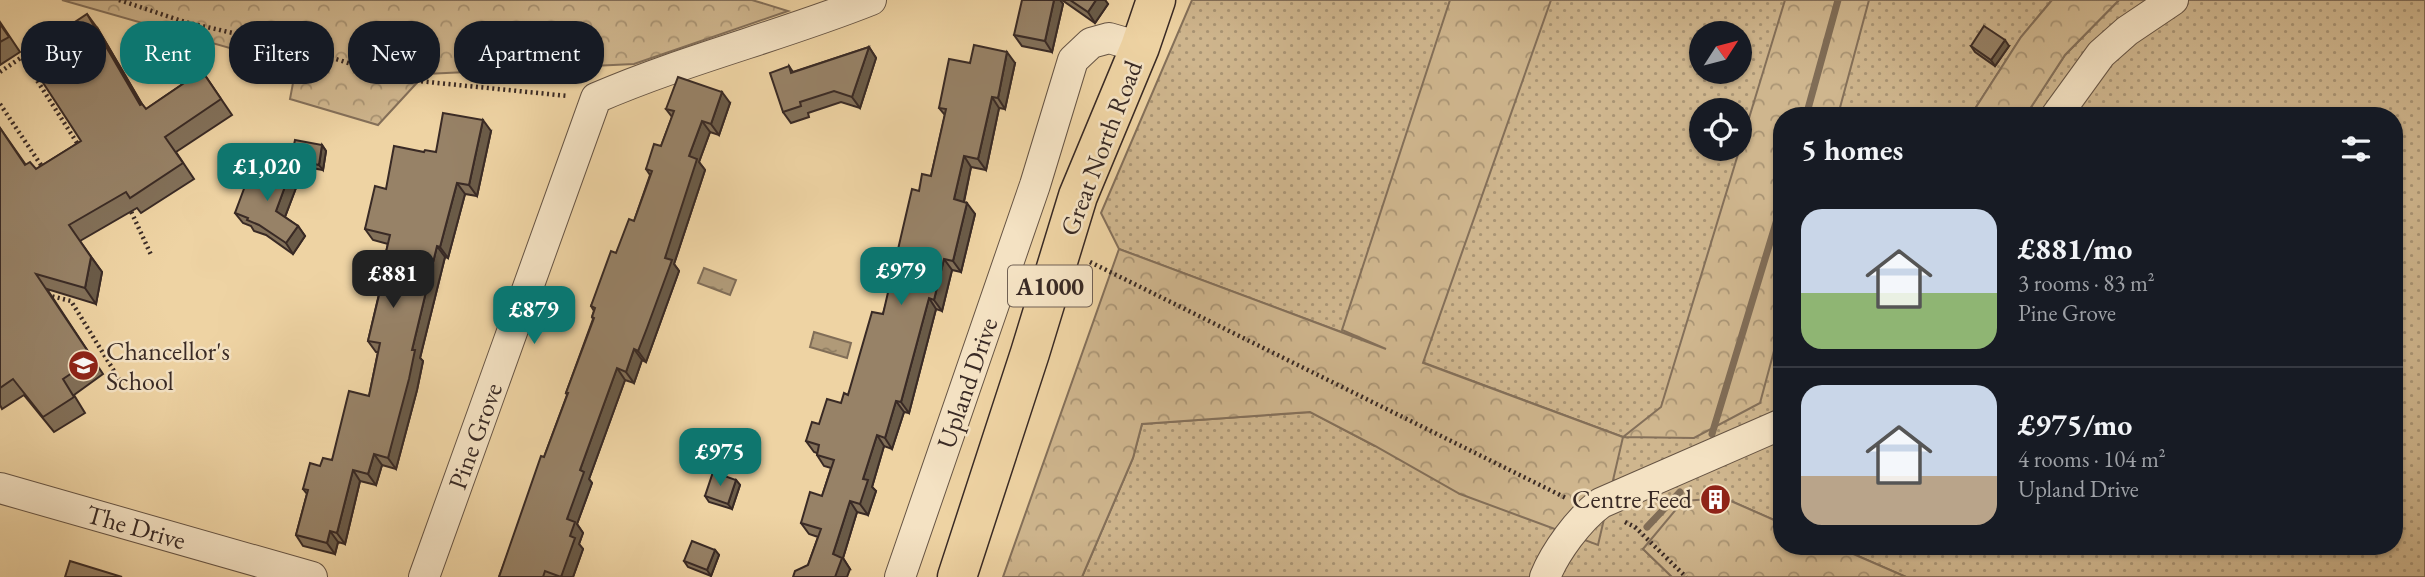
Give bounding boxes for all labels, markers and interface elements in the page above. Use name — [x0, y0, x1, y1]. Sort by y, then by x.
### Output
chip: Buy — [21, 21, 106, 84]
chip: Rent — [120, 21, 215, 84]
chip: Filters — [229, 21, 334, 84]
chip: New — [348, 21, 440, 84]
chip: Apartment — [454, 21, 604, 84]
north arrow — [1689, 21, 1752, 84]
map controls — [1689, 21, 1752, 161]
street label: Great North Road — [1052, 55, 1150, 240]
button: locate — [1689, 98, 1752, 161]
text: 5 homes — [1801, 130, 1903, 169]
icon: filters — [2337, 130, 2375, 168]
pin: £1,020 — [210, 144, 324, 203]
text: £1,020 — [233, 151, 301, 181]
text: £881/mo — [2018, 229, 2132, 268]
icon: home — [1857, 237, 1941, 321]
pin: £979 — [860, 247, 942, 307]
pin: £881 — [352, 250, 434, 310]
text: £979 — [876, 255, 926, 285]
text: £881 — [368, 258, 418, 288]
road number: A1000 — [1008, 265, 1092, 306]
text: 3 rooms · 83 m² — [2018, 268, 2155, 298]
pin: £879 — [493, 286, 575, 346]
text: £879 — [509, 294, 559, 324]
text: Pine Grove — [2018, 298, 2116, 328]
street label: Upland Drive — [929, 313, 1005, 453]
place label: Chancellor's School — [106, 334, 230, 398]
school or university icon: Chancellor's School — [66, 349, 100, 383]
street label: Pine Grove — [440, 378, 510, 494]
text: £975/mo — [2018, 405, 2132, 444]
icon: home — [1857, 413, 1941, 497]
pin: £975 — [679, 428, 761, 488]
text: £975 — [695, 436, 745, 466]
text: 4 rooms · 104 m² — [2018, 444, 2166, 474]
text: Upland Drive — [2018, 474, 2139, 504]
place label: Centre Feed — [1572, 482, 1693, 516]
building icon: Centre Feed — [1698, 482, 1732, 516]
street label: The Drive — [82, 497, 190, 557]

